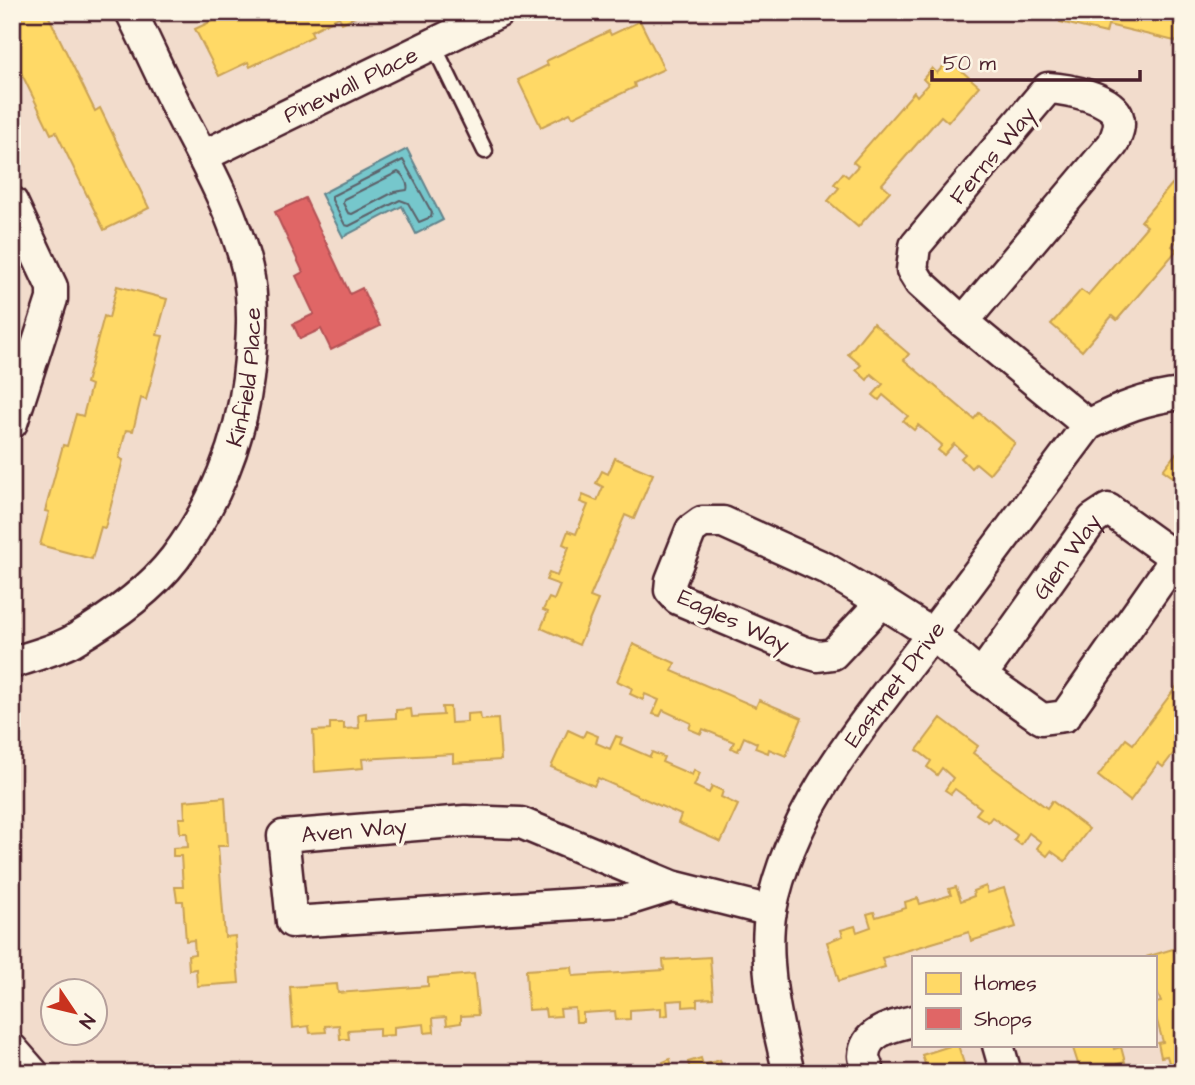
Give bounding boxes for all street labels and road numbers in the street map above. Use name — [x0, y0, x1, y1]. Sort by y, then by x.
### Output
street label: Pinewall Place — [278, 39, 424, 131]
street label: Ferns Way — [942, 99, 1044, 212]
street label: Kinfield Place — [219, 307, 269, 451]
street label: Glen Way — [1025, 507, 1110, 606]
street label: Eagles Way — [672, 581, 795, 662]
street label: Eastmet Drive — [837, 615, 953, 754]
street label: Aven Way — [300, 810, 409, 853]

